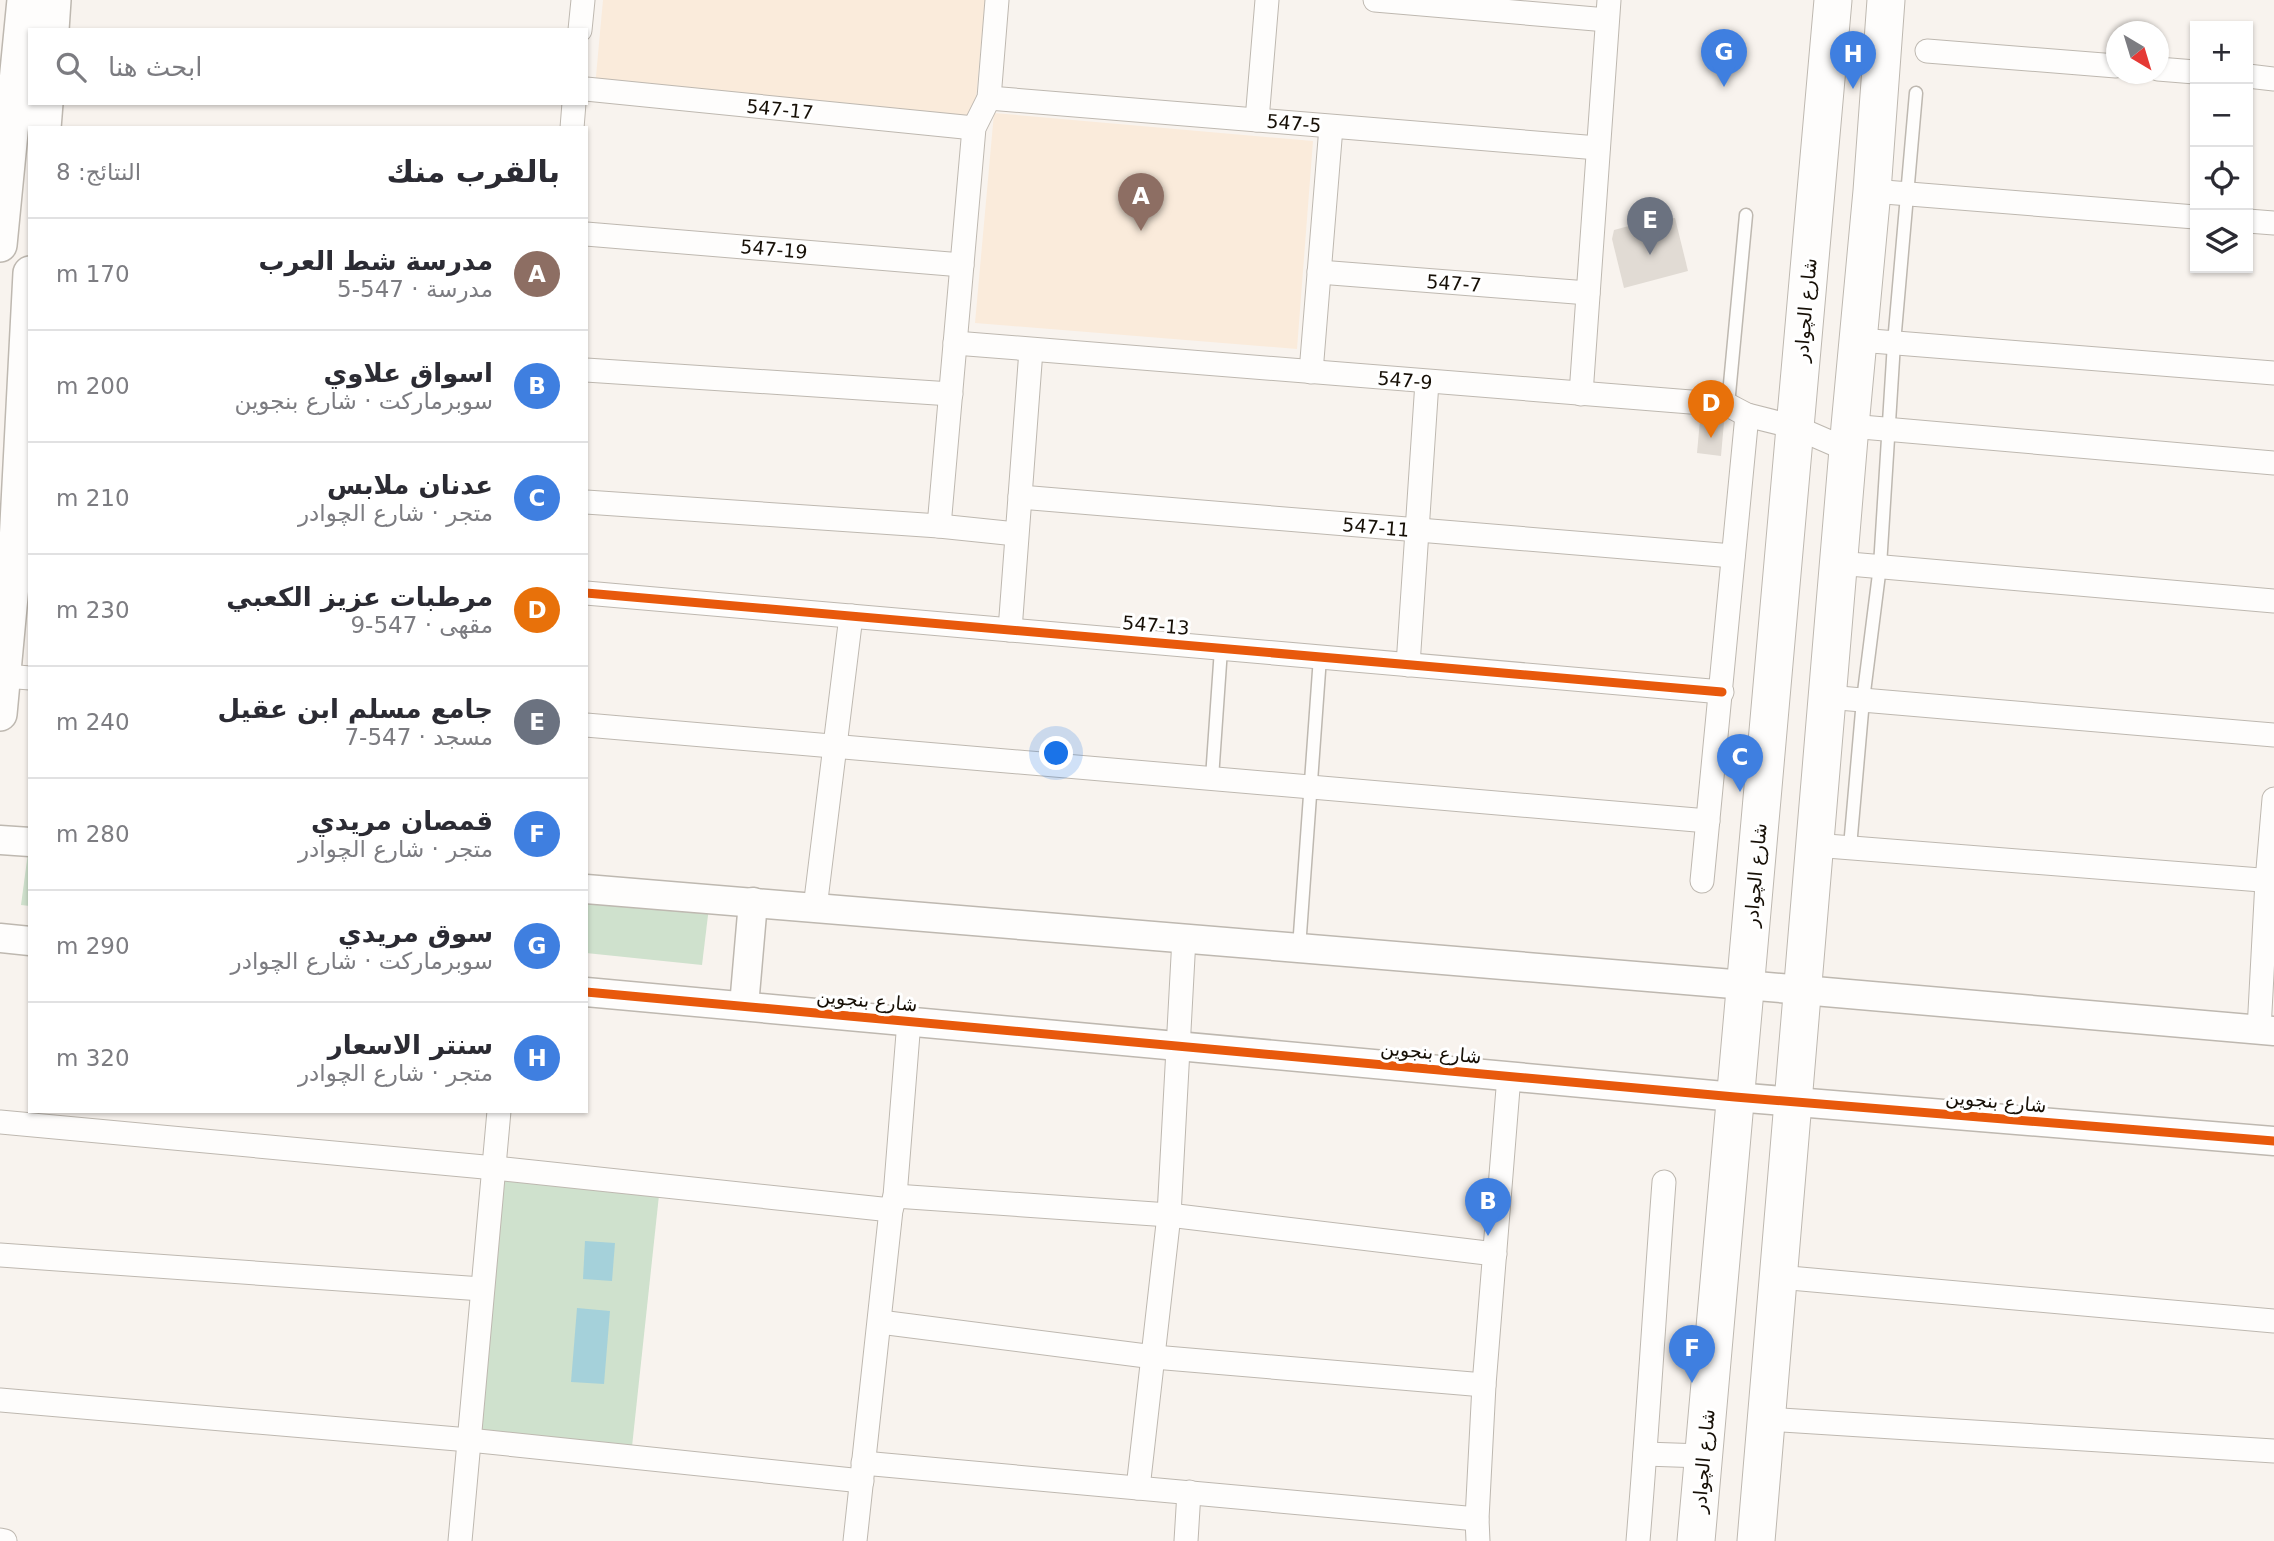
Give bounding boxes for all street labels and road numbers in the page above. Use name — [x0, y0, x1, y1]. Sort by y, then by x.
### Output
street label: 547-17 — [745, 95, 815, 123]
street label: 547-5 — [1266, 110, 1322, 136]
street label: 547-19 — [740, 235, 808, 263]
street label: شارع الچوادر — [1789, 257, 1822, 364]
street label: 547-7 — [1426, 270, 1482, 296]
street label: 547-9 — [1377, 367, 1433, 393]
street label: 547-11 — [1342, 513, 1410, 541]
street label: 547-13 — [1122, 611, 1190, 639]
street label: شارع الچوادر — [1739, 822, 1772, 929]
street label: شارع بنجوين — [816, 985, 918, 1016]
street label: شارع بنجوين — [1380, 1037, 1482, 1068]
street label: شارع بنجوين — [1945, 1086, 2047, 1117]
street label: شارع الچوادر — [1687, 1408, 1720, 1515]

